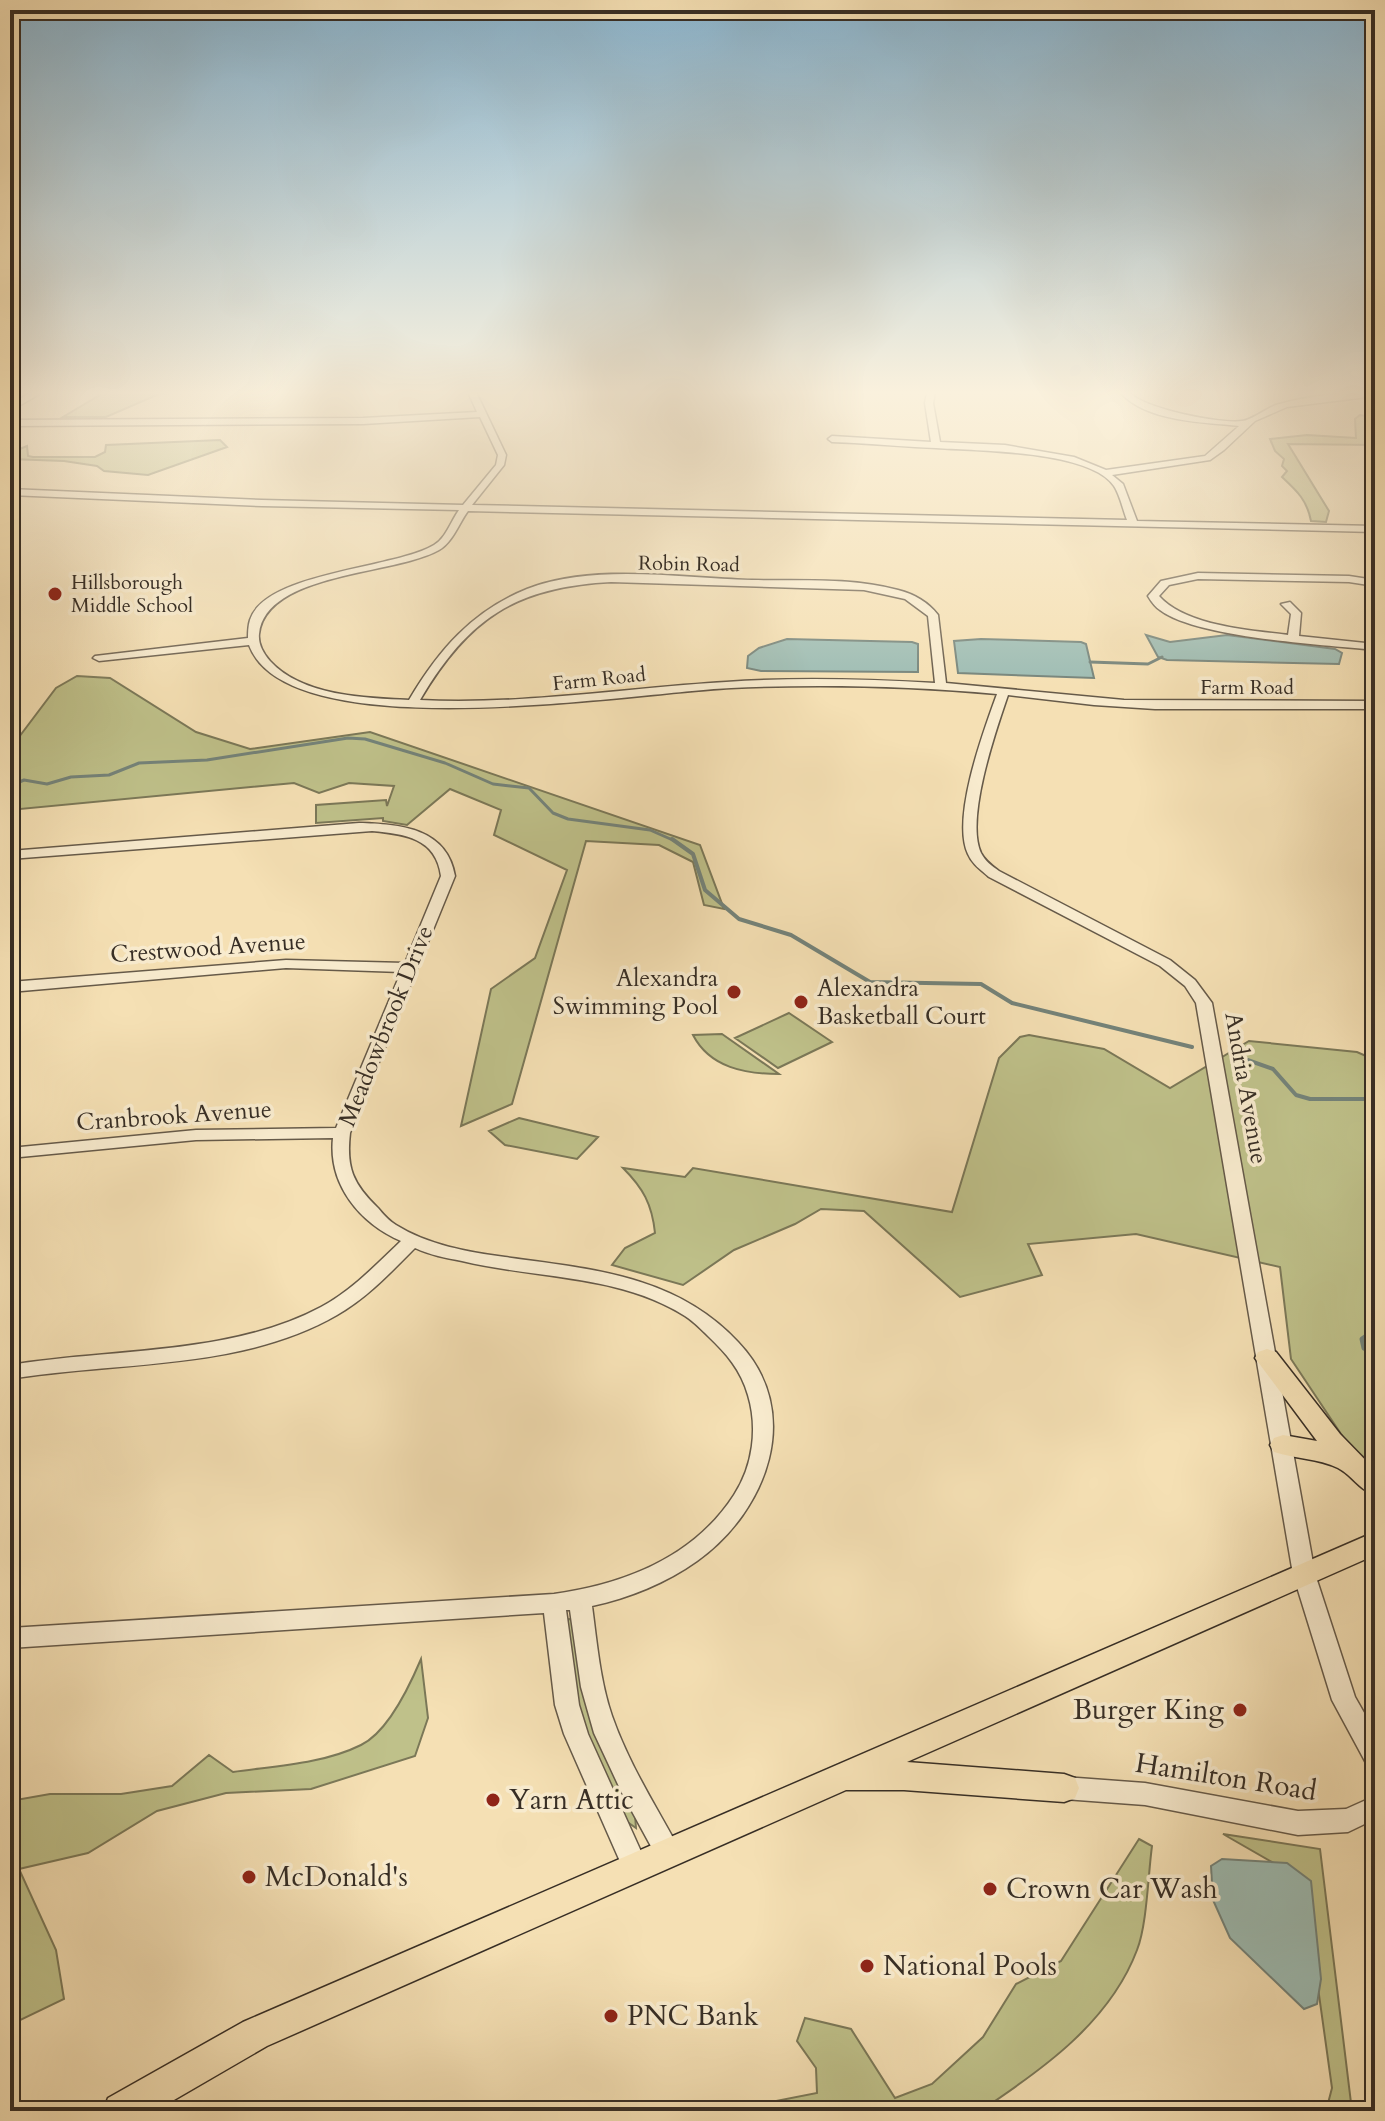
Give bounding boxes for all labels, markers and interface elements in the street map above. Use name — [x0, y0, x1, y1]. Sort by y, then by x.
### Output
street label: Robin Road — [638, 550, 740, 578]
place label: Hillsborough Middle School — [71, 569, 193, 619]
marker: Hillsborough Middle School — [46, 585, 64, 603]
street label: Farm Road — [551, 661, 647, 697]
street label: Farm Road — [1200, 674, 1294, 701]
street label: Meadowbrook Drive — [331, 921, 441, 1131]
street label: Crestwood Avenue — [109, 925, 307, 971]
place label: Alexandra Swimming Pool — [553, 962, 719, 1023]
place label: Alexandra Basketball Court — [817, 972, 986, 1033]
marker: Alexandra Swimming Pool — [725, 983, 743, 1001]
marker: Alexandra Basketball Court — [792, 993, 810, 1011]
street label: Andria Avenue — [1216, 1009, 1276, 1167]
street label: Cranbrook Avenue — [75, 1093, 273, 1139]
place label: Burger King — [1073, 1691, 1224, 1729]
marker: Burger King — [1231, 1701, 1249, 1719]
street label: Hamilton Road — [1133, 1744, 1320, 1810]
place label: Yarn Attic — [509, 1781, 634, 1819]
marker: Yarn Attic — [484, 1791, 502, 1809]
place label: McDonald's — [265, 1858, 408, 1896]
marker: McDonald's — [240, 1868, 258, 1886]
place label: Crown Car Wash — [1006, 1870, 1218, 1908]
marker: Crown Car Wash — [981, 1880, 999, 1898]
place label: National Pools — [883, 1947, 1057, 1985]
marker: National Pools — [858, 1957, 876, 1975]
place label: PNC Bank — [627, 1997, 758, 2035]
marker: PNC Bank — [602, 2007, 620, 2025]

